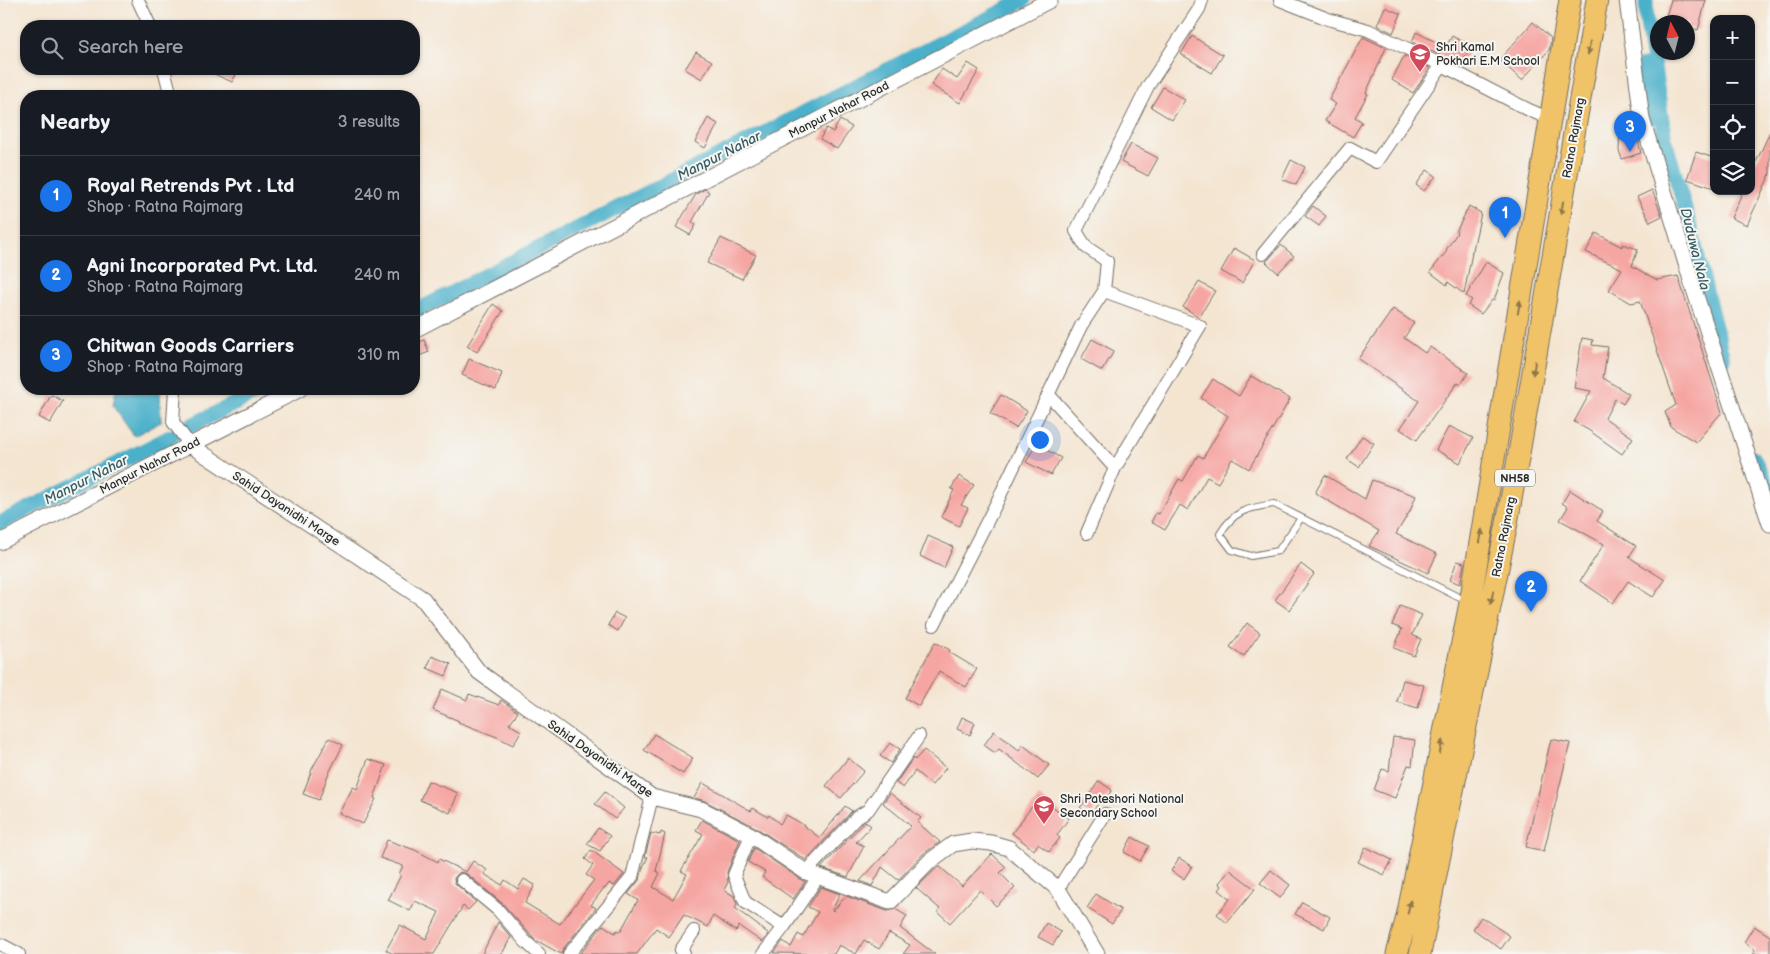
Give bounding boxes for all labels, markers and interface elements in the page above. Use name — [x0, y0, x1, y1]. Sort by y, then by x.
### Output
north arrow — [1650, 15, 1695, 60]
map controls — [1710, 15, 1755, 195]
button: + — [1710, 15, 1755, 60]
search box — [20, 20, 420, 75]
icon: search — [38, 34, 66, 62]
text: Search here — [78, 36, 183, 59]
place label: Shri Kamal Pokhari E.M School — [1436, 40, 1540, 69]
one-way arrow — [1585, 40, 1593, 56]
school or university icon: Shri Kamal Pokhari E.M School — [1408, 42, 1432, 73]
button: − — [1710, 60, 1755, 105]
street label: Manpur Nahar Road — [786, 78, 892, 142]
street label: Ratna Rajmarg — [1560, 96, 1588, 180]
button: locate — [1710, 105, 1755, 150]
text: Nearby — [40, 110, 110, 135]
pin: 3 — [1614, 111, 1646, 152]
text: 3 results — [338, 113, 400, 132]
water label: Manpur Nahar — [674, 127, 765, 184]
button: layers — [1710, 150, 1755, 195]
text: Royal Retrends Pvt . Ltd — [87, 175, 294, 198]
text: 1 — [53, 186, 59, 205]
text: 240 m — [354, 186, 400, 205]
pin: 1 — [1489, 197, 1521, 238]
text: Shop · Ratna Rajmarg — [87, 198, 243, 217]
one-way arrow — [1558, 201, 1566, 217]
water label: Duduwa Nala — [1677, 206, 1713, 292]
text: Agni Incorporated Pvt. Ltd. — [87, 255, 318, 278]
text: 2 — [51, 266, 61, 285]
text: 240 m — [354, 266, 400, 285]
text: Shop · Ratna Rajmarg — [87, 278, 243, 297]
one-way arrow — [1515, 298, 1523, 314]
text: Chitwan Goods Carriers — [87, 335, 294, 358]
text: 3 — [51, 346, 61, 365]
text: 310 m — [357, 346, 400, 365]
text: Shop · Ratna Rajmarg — [87, 358, 243, 377]
one-way arrow — [1530, 361, 1538, 377]
your location — [1027, 427, 1053, 453]
street label: Manpur Nahar Road — [97, 434, 203, 498]
water label: Manpur Nahar — [41, 451, 132, 508]
street label: Sahid Dayanidhi Marge — [229, 469, 343, 549]
road number: NH58 — [1495, 469, 1535, 486]
street label: Ratna Rajmarg — [1489, 495, 1519, 579]
one-way arrow — [1477, 528, 1485, 544]
pin: 2 — [1515, 571, 1547, 612]
one-way arrow — [1488, 590, 1496, 606]
street label: Sahid Dayanidhi Marge — [544, 717, 656, 801]
one-way arrow — [1437, 740, 1445, 755]
place label: Shri Pateshori National Secondary School — [1060, 792, 1184, 821]
school or university icon: Shri Pateshori National Secondary School — [1032, 794, 1056, 825]
one-way arrow — [1405, 898, 1413, 914]

